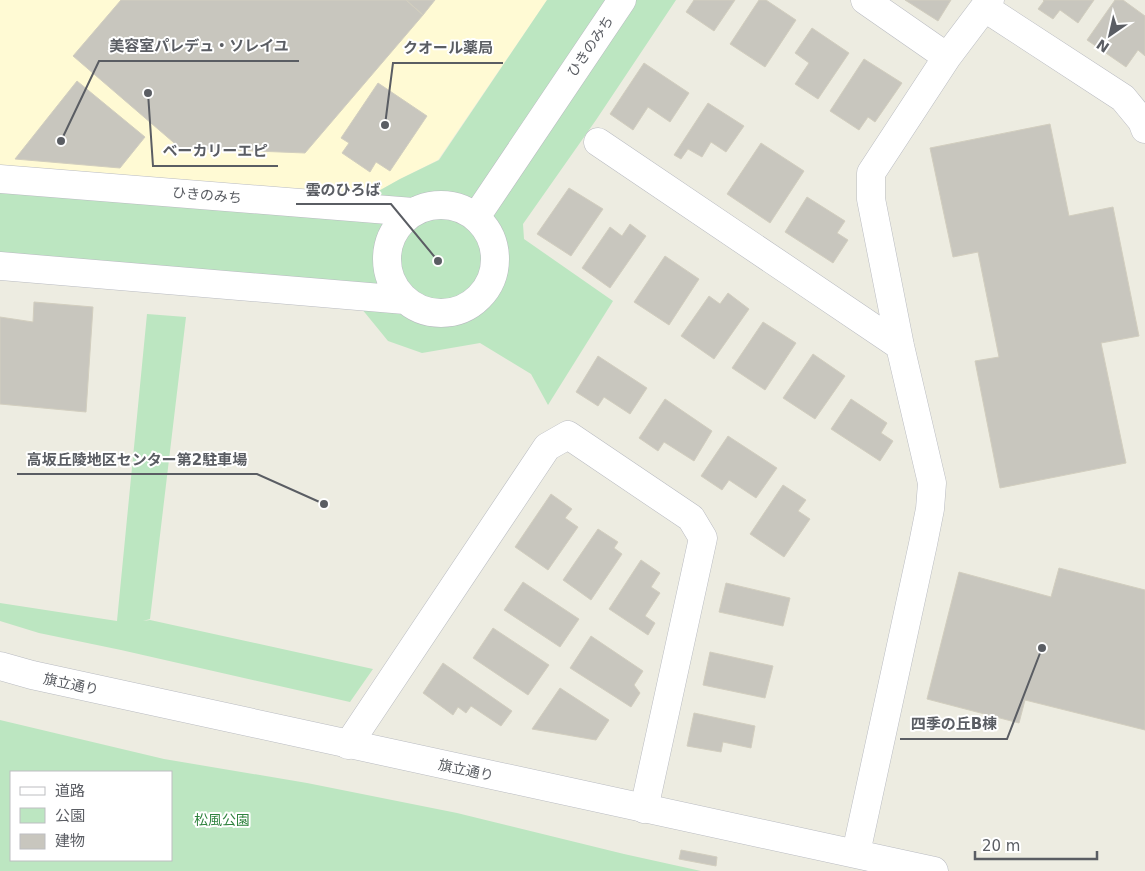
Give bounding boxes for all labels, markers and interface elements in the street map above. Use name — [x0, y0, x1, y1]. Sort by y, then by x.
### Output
north arrow — [1085, 10, 1135, 60]
street label: ひきのみち — [564, 13, 616, 79]
callout: 美容室パレデュ・ソレイユ — [99, 31, 299, 61]
callout: クオール薬局 — [393, 33, 503, 63]
text: N — [1093, 36, 1112, 56]
text: 美容室パレデュ・ソレイユ — [109, 37, 289, 55]
text: クオール薬局 — [403, 39, 493, 57]
callout: ベーカリーエピ — [153, 136, 278, 166]
text: ベーカリーエピ — [162, 142, 268, 160]
callout: 雲のひろば — [296, 174, 391, 204]
text: 雲のひろば — [305, 181, 381, 199]
street label: ひきのみち — [171, 184, 243, 206]
callout: 高坂丘陵地区センター第2駐車場 — [17, 444, 257, 474]
text: 高坂丘陵地区センター第2駐車場 — [27, 451, 247, 469]
street label: 旗立通り — [42, 670, 100, 698]
callout: 四季の丘B棟 — [900, 709, 1007, 739]
text: 四季の丘B棟 — [911, 715, 997, 733]
street label: 旗立通り — [437, 756, 495, 784]
legend — [10, 771, 172, 861]
text: 道路 — [55, 782, 85, 800]
text: 公園 — [55, 807, 85, 825]
park label: 松風公園 — [194, 812, 250, 828]
scale bar — [975, 828, 1098, 860]
text: 建物 — [55, 832, 85, 850]
text: 20 m — [982, 837, 1020, 855]

